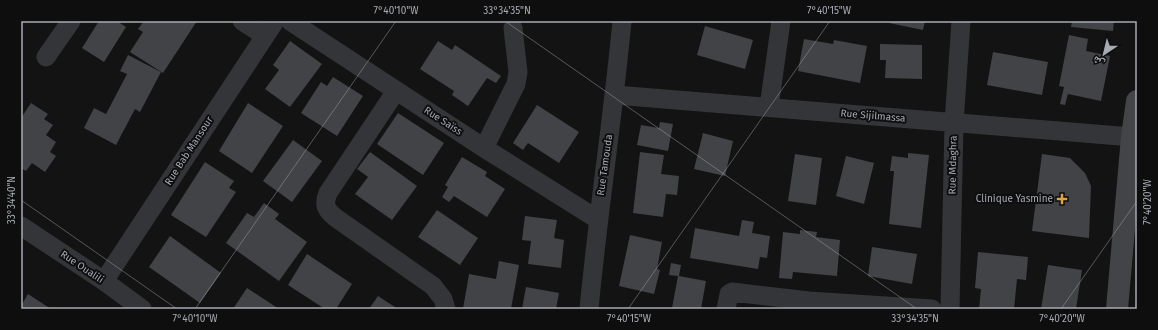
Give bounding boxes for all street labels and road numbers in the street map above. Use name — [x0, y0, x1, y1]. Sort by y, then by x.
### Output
street label: Rue Saïss — [422, 104, 465, 138]
street label: Rue Sijilmassa — [840, 107, 906, 125]
street label: Rue Bab Mansour — [162, 114, 216, 188]
street label: Rue Tamouda — [595, 134, 615, 196]
street label: Rue Mdaghra — [946, 135, 960, 195]
street label: Rue Oualili — [58, 248, 106, 286]

